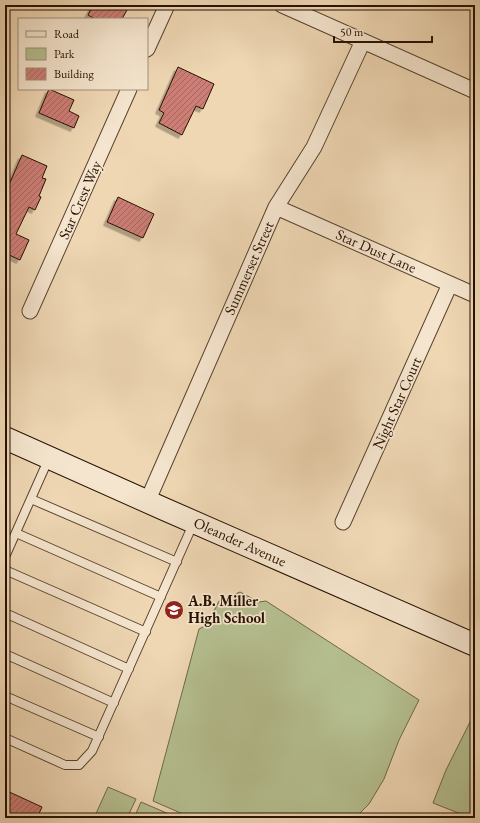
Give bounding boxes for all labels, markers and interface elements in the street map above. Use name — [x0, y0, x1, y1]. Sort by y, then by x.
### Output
legend — [18, 18, 148, 90]
scale bar — [334, 18, 432, 44]
text: 50 m — [340, 24, 364, 40]
text: Road — [54, 26, 80, 42]
text: Park — [54, 46, 75, 62]
text: Building — [54, 66, 95, 82]
street label: Star Crest Way — [54, 157, 106, 242]
street label: Summerset Street — [219, 218, 278, 318]
street label: Star Dust Lane — [333, 224, 419, 277]
street label: Night Star Court — [368, 353, 425, 452]
street label: Oleander Avenue — [191, 513, 290, 570]
place label: A.B. Miller High School — [187, 591, 266, 627]
school or university icon: A.B. Miller High School — [163, 599, 185, 621]

